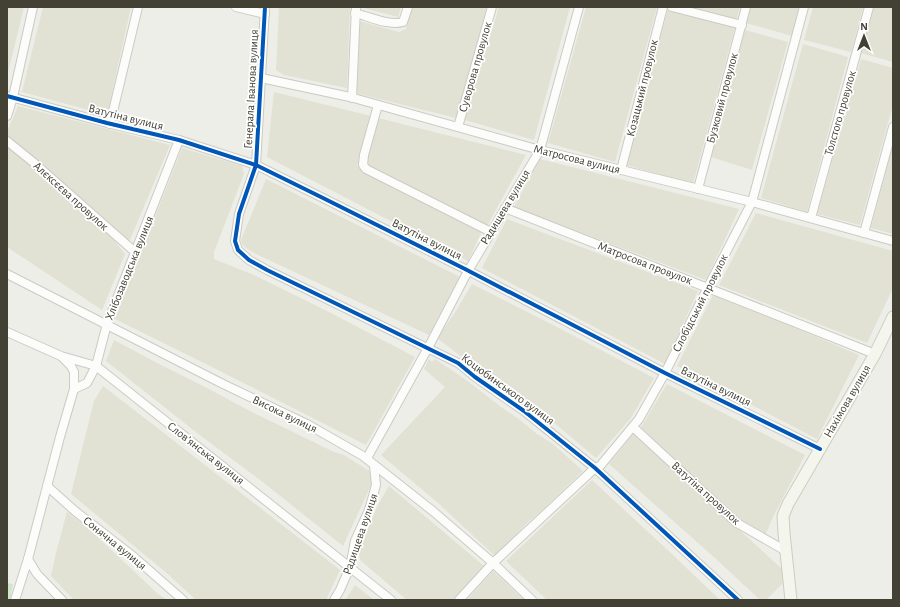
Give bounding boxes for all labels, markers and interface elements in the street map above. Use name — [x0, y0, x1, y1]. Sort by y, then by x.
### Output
north arrow — [844, 16, 884, 56]
street label: Суворова провулок — [456, 20, 495, 114]
text: N — [860, 21, 868, 32]
street label: Генерала Іванова вулиця — [242, 29, 261, 149]
street label: Козацький провулок — [624, 38, 661, 138]
street label: Бузковий провулок — [704, 51, 741, 145]
street label: Толстого провулок — [822, 69, 859, 157]
street label: Ватутіна вулиця — [87, 102, 165, 133]
street label: Матросова вулиця — [532, 142, 622, 177]
street label: Алєксєєва провулок — [30, 159, 111, 234]
street label: Радищева вулиця — [478, 167, 533, 247]
street label: Хлібозаводська вулиця — [103, 214, 156, 322]
street label: Ватутіна вулиця — [390, 216, 464, 263]
street label: Матросова провулок — [596, 239, 694, 288]
street label: Слобідський провулок — [670, 252, 731, 354]
street label: Коцюбинського вулиця — [459, 351, 557, 428]
street label: Нахімова вулиця — [821, 362, 874, 440]
street label: Ватутіна вулиця — [678, 364, 753, 409]
street label: Висока вулиця — [250, 393, 319, 436]
street label: Слов’янська вулиця — [165, 419, 247, 487]
street label: Ватутіна провулок — [669, 459, 743, 528]
street label: Радищева вулиця — [340, 492, 380, 577]
street label: Сонячна вулиця — [80, 514, 149, 573]

